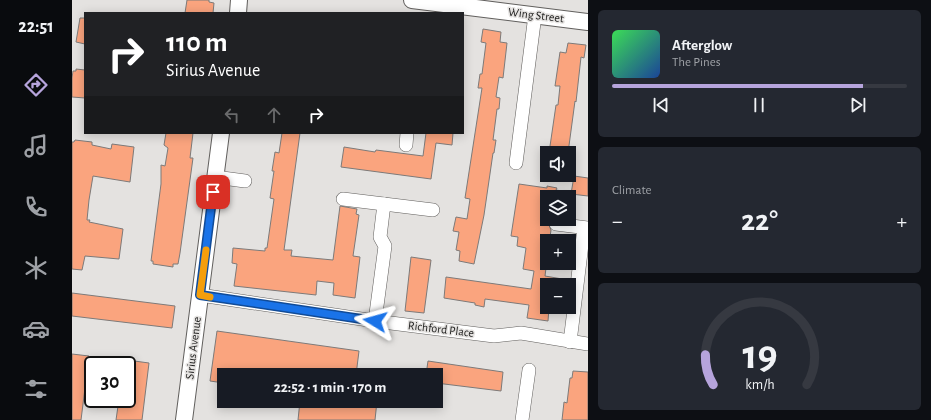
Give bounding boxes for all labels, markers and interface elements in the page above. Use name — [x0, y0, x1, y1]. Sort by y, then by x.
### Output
street label: Wing Street — [508, 6, 565, 24]
text: 22:51 — [18, 18, 54, 36]
icon: right — [100, 28, 152, 80]
text: 110 m — [166, 29, 228, 57]
text: Afterglow — [672, 38, 732, 53]
text: The Pines — [672, 56, 721, 69]
text: Sirius Avenue — [166, 62, 260, 80]
icon: directions — [22, 71, 50, 99]
icon: previous — [650, 94, 672, 116]
icon: pause — [748, 94, 770, 116]
icon: next — [847, 94, 869, 116]
icon: left — [221, 104, 243, 126]
icon: ahead — [263, 104, 285, 126]
icon: right — [305, 104, 327, 126]
icon: music — [22, 132, 50, 160]
map controls — [540, 146, 576, 314]
button: sound — [540, 146, 576, 182]
pin — [196, 175, 230, 209]
icon: arrive — [202, 181, 224, 203]
text: Climate — [612, 184, 651, 197]
button: layers — [540, 190, 576, 226]
icon: phone — [22, 193, 50, 221]
text: 22° — [741, 206, 778, 236]
text: − — [612, 210, 623, 232]
text: + — [896, 210, 907, 232]
button: + — [540, 234, 576, 270]
icon: climate — [22, 254, 50, 282]
button: − — [540, 278, 576, 314]
position arrow — [354, 300, 396, 342]
icon: car — [22, 315, 50, 343]
street label: Sirius Avenue — [183, 316, 203, 380]
street label: Richford Place — [407, 319, 475, 339]
text: 19 — [742, 334, 777, 375]
speed limit sign: 30 — [84, 356, 136, 408]
icon: filters — [22, 375, 50, 403]
text: km/h — [745, 377, 774, 391]
text: 22:52 · 1 min · 170 m — [274, 380, 386, 395]

